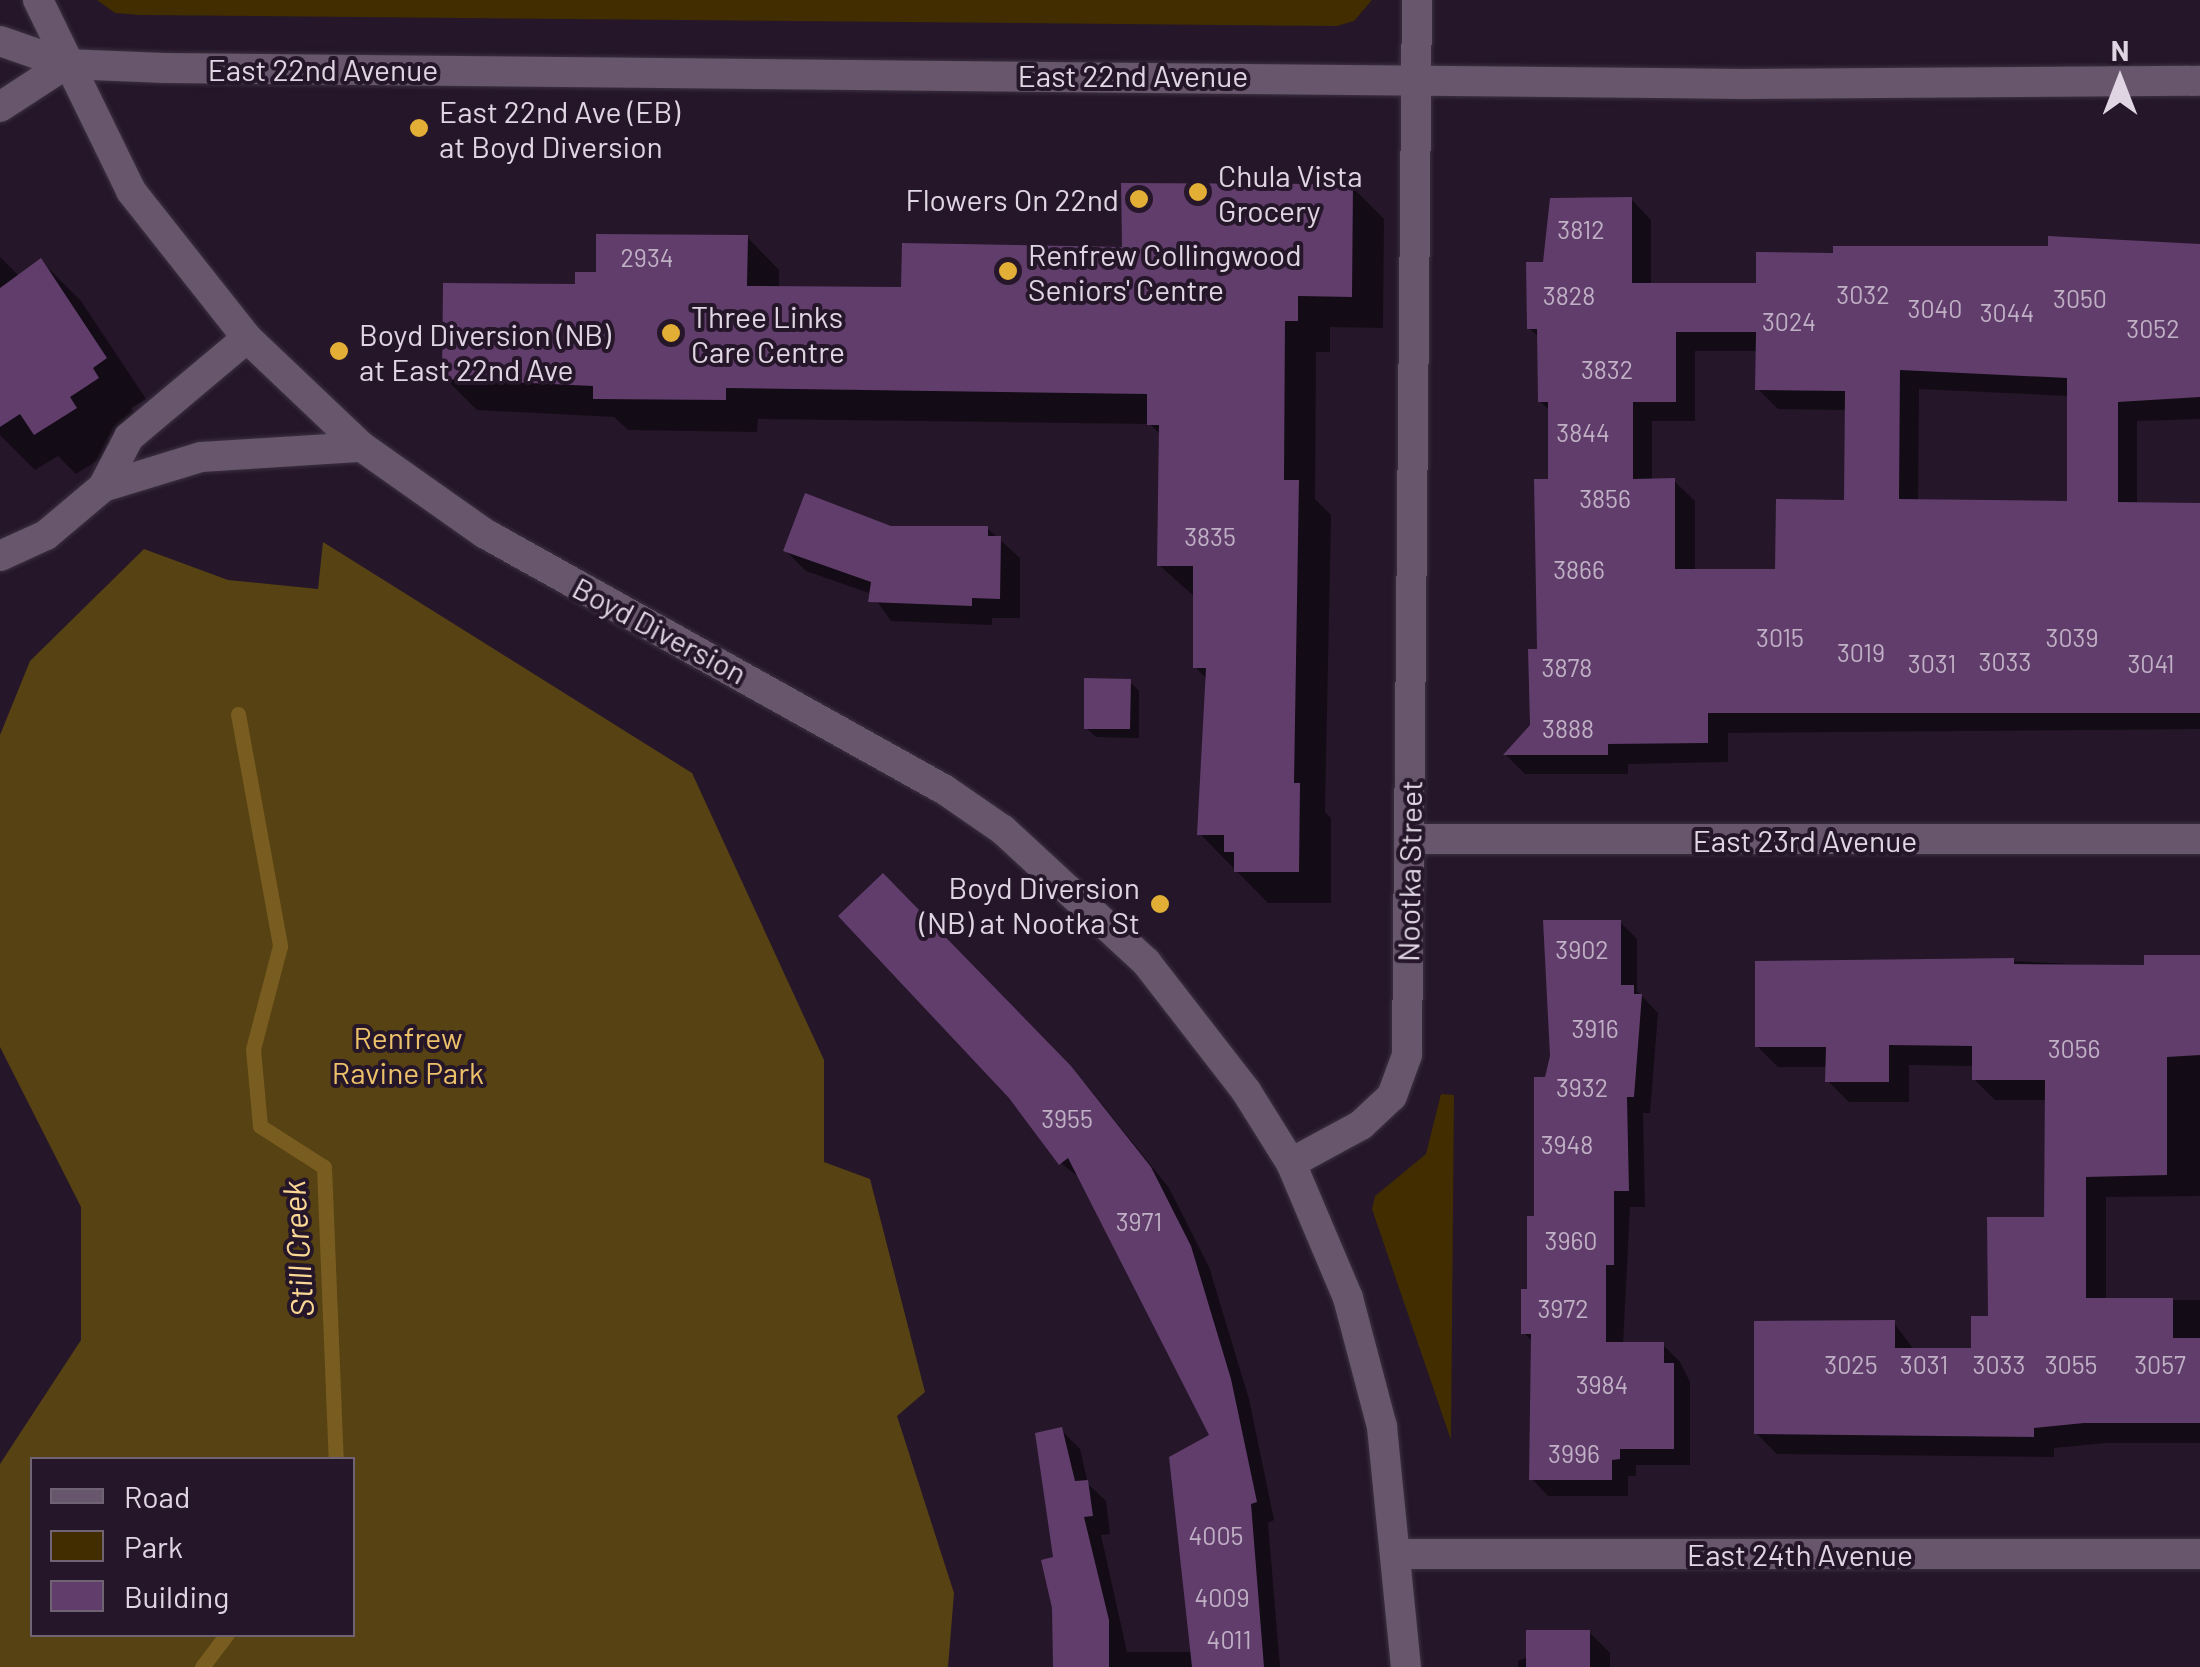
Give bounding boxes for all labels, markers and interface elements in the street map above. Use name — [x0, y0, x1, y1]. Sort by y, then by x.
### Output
north arrow — [2070, 30, 2170, 130]
text: N — [2111, 33, 2129, 67]
street label: East 22nd Avenue — [208, 51, 438, 87]
street label: East 22nd Avenue — [1018, 57, 1248, 93]
place label: East 22nd Ave (EB) at Boyd Diversion — [439, 93, 680, 164]
marker: East 22nd Ave (EB) at Boyd Diversion — [408, 117, 430, 139]
place label: Chula Vista Grocery — [1218, 157, 1363, 228]
place label: Flowers On 22nd — [906, 181, 1119, 217]
marker: Chula Vista Grocery — [1187, 181, 1209, 203]
marker: Flowers On 22nd — [1128, 188, 1150, 210]
house number: 3812 — [1557, 214, 1605, 244]
place label: Renfrew Collingwood Seniors' Centre — [1028, 236, 1302, 306]
house number: 2934 — [620, 242, 674, 272]
marker: Renfrew Collingwood Seniors' Centre — [997, 260, 1019, 282]
house number: 3032 — [1836, 279, 1890, 309]
house number: 3828 — [1543, 280, 1595, 310]
house number: 3050 — [2053, 283, 2107, 313]
house number: 3040 — [1908, 293, 1962, 323]
house number: 3044 — [1980, 297, 2034, 327]
place label: Three Links Care Centre — [691, 298, 845, 368]
house number: 3024 — [1762, 306, 1816, 336]
house number: 3052 — [2126, 313, 2180, 343]
place label: Boyd Diversion (NB) at East 22nd Ave — [359, 316, 611, 386]
marker: Three Links Care Centre — [660, 322, 682, 344]
marker: Boyd Diversion (NB) at East 22nd Ave — [328, 340, 350, 362]
house number: 3832 — [1581, 354, 1633, 384]
house number: 3844 — [1556, 417, 1610, 447]
house number: 3856 — [1579, 483, 1631, 513]
house number: 3835 — [1184, 521, 1236, 551]
house number: 3866 — [1553, 554, 1605, 584]
street label: Boyd Diversion — [567, 569, 753, 691]
house number: 3015 — [1756, 622, 1804, 652]
house number: 3039 — [2046, 622, 2098, 652]
house number: 3019 — [1837, 637, 1885, 667]
house number: 3033 — [1979, 646, 2031, 676]
house number: 3031 — [1908, 648, 1956, 678]
house number: 3041 — [2127, 648, 2175, 678]
house number: 3878 — [1542, 652, 1592, 682]
house number: 3888 — [1542, 713, 1594, 743]
street label: Nootka Street — [1389, 780, 1429, 962]
street label: East 23rd Avenue — [1693, 822, 1917, 858]
place label: Boyd Diversion (NB) at Nootka St — [919, 869, 1140, 940]
marker: Boyd Diversion (NB) at Nootka St — [1149, 893, 1171, 915]
house number: 3902 — [1555, 934, 1609, 964]
house number: 3916 — [1571, 1013, 1619, 1043]
park label: Renfrew Ravine Park — [332, 1019, 484, 1090]
house number: 3056 — [2048, 1033, 2100, 1063]
house number: 3932 — [1556, 1072, 1608, 1102]
house number: 3955 — [1041, 1103, 1093, 1133]
house number: 3948 — [1541, 1129, 1593, 1159]
water label: Still Creek — [273, 1180, 321, 1318]
house number: 3971 — [1116, 1206, 1162, 1236]
house number: 3960 — [1545, 1225, 1597, 1255]
house number: 3972 — [1537, 1293, 1589, 1323]
house number: 3025 — [1824, 1349, 1878, 1379]
house number: 3031 — [1900, 1349, 1948, 1379]
house number: 3033 — [1973, 1349, 2025, 1379]
house number: 3055 — [2045, 1349, 2097, 1379]
house number: 3057 — [2134, 1349, 2186, 1379]
house number: 3984 — [1576, 1369, 1628, 1399]
house number: 3996 — [1548, 1438, 1600, 1468]
legend — [30, 1457, 355, 1637]
text: Road — [124, 1478, 190, 1514]
house number: 4005 — [1189, 1520, 1243, 1550]
text: Park — [124, 1528, 183, 1564]
street label: East 24th Avenue — [1687, 1536, 1913, 1572]
text: Building — [124, 1578, 229, 1614]
house number: 4009 — [1194, 1582, 1250, 1612]
house number: 4011 — [1207, 1624, 1251, 1654]

